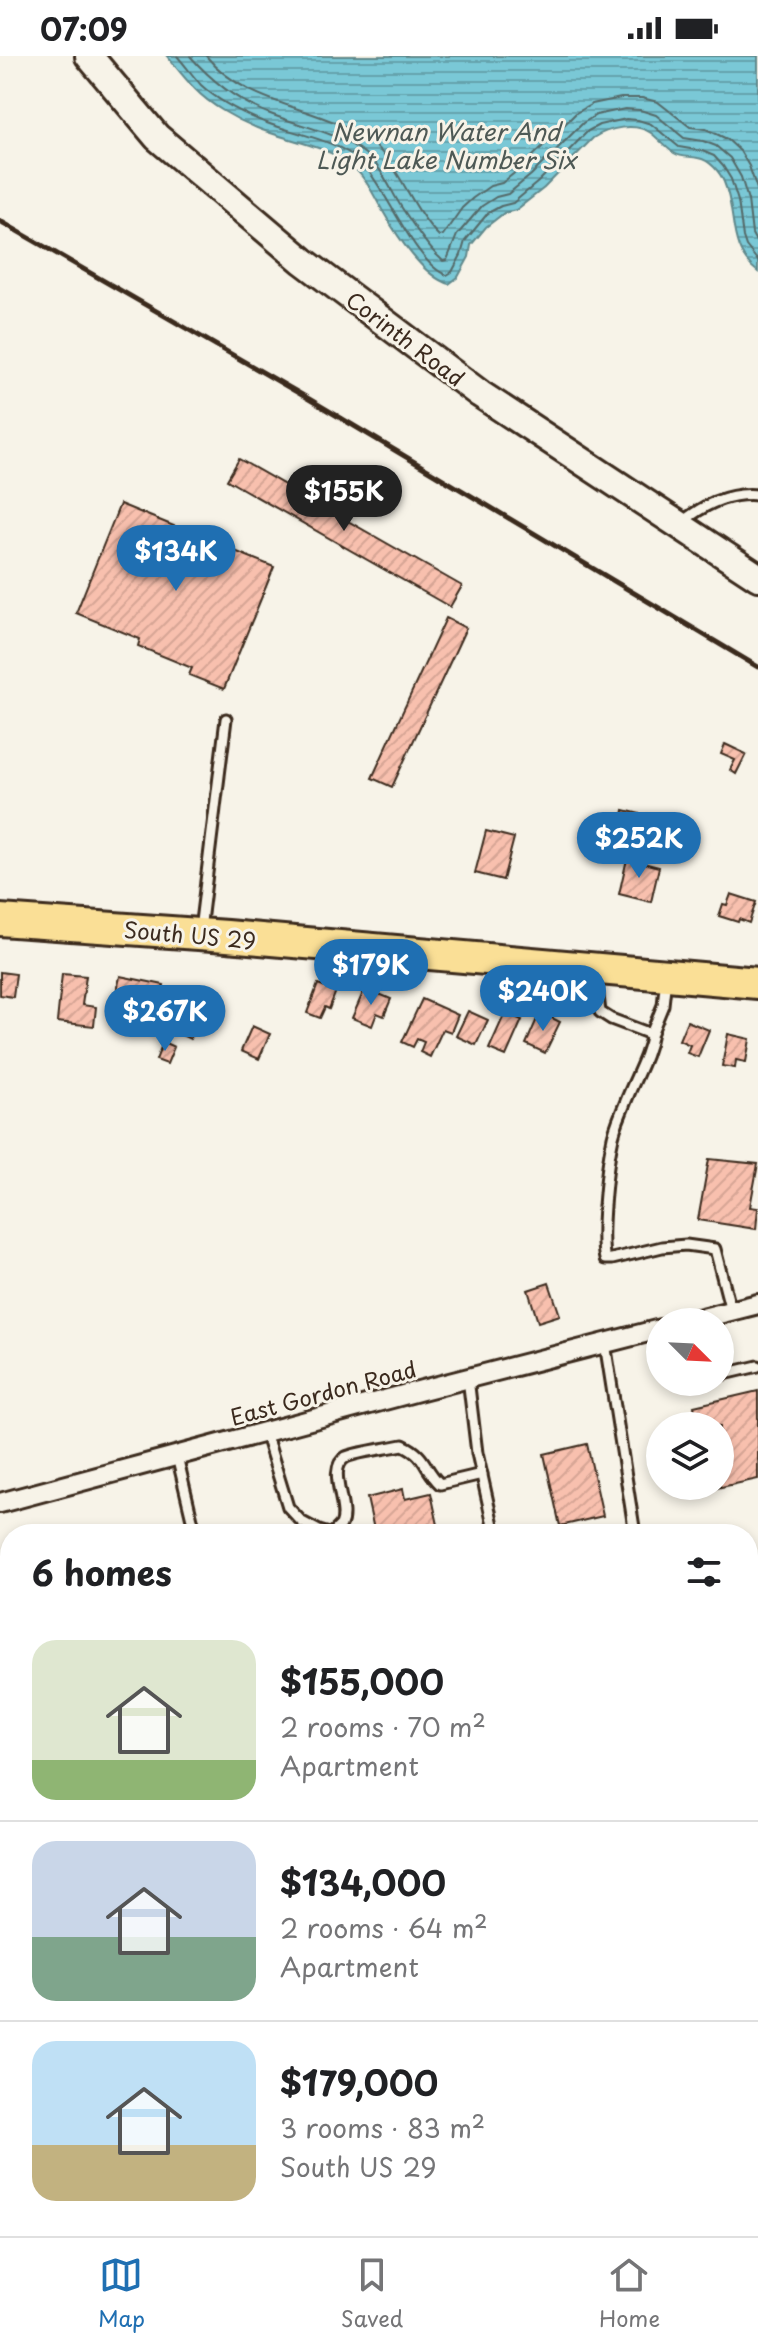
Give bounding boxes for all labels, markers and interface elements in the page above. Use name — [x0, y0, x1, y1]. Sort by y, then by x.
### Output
text: 07:09 — [40, 6, 128, 51]
water label: Newnan Water And Light Lake Number Six — [316, 113, 578, 177]
street label: Corinth Road — [340, 282, 472, 394]
pin: $155K — [288, 465, 400, 533]
text: $155K — [304, 471, 384, 510]
pin: $134K — [120, 525, 232, 593]
text: $134K — [135, 531, 217, 570]
pin: $252K — [583, 812, 695, 880]
text: $252K — [595, 818, 683, 857]
street label: South US 29 — [123, 912, 257, 956]
pin: $179K — [315, 939, 427, 1007]
text: $179K — [332, 945, 410, 984]
pin: $240K — [487, 965, 599, 1033]
text: $240K — [498, 971, 588, 1010]
pin: $267K — [109, 985, 221, 1053]
text: $267K — [122, 991, 208, 1030]
north arrow — [646, 1308, 734, 1396]
map controls — [646, 1308, 734, 1500]
street label: East Gordon Road — [226, 1351, 420, 1433]
button: layers — [646, 1412, 734, 1500]
text: 6 homes — [32, 1546, 172, 1598]
icon: filters — [682, 1550, 726, 1594]
text: $155,000 — [280, 1655, 444, 1707]
icon: home — [96, 1672, 192, 1768]
text: 2 rooms · 70 m² — [280, 1707, 486, 1746]
text: Apartment — [280, 1746, 419, 1785]
text: $134,000 — [280, 1856, 446, 1908]
icon: home — [96, 1873, 192, 1969]
text: 2 rooms · 64 m² — [280, 1908, 488, 1947]
text: Apartment — [280, 1947, 419, 1986]
text: $179,000 — [280, 2056, 438, 2108]
icon: home — [96, 2073, 192, 2169]
text: 3 rooms · 83 m² — [280, 2108, 485, 2147]
text: South US 29 — [280, 2147, 437, 2186]
tab: Map — [98, 2253, 145, 2334]
tab: Saved — [341, 2253, 403, 2334]
tab: Home — [599, 2253, 660, 2334]

